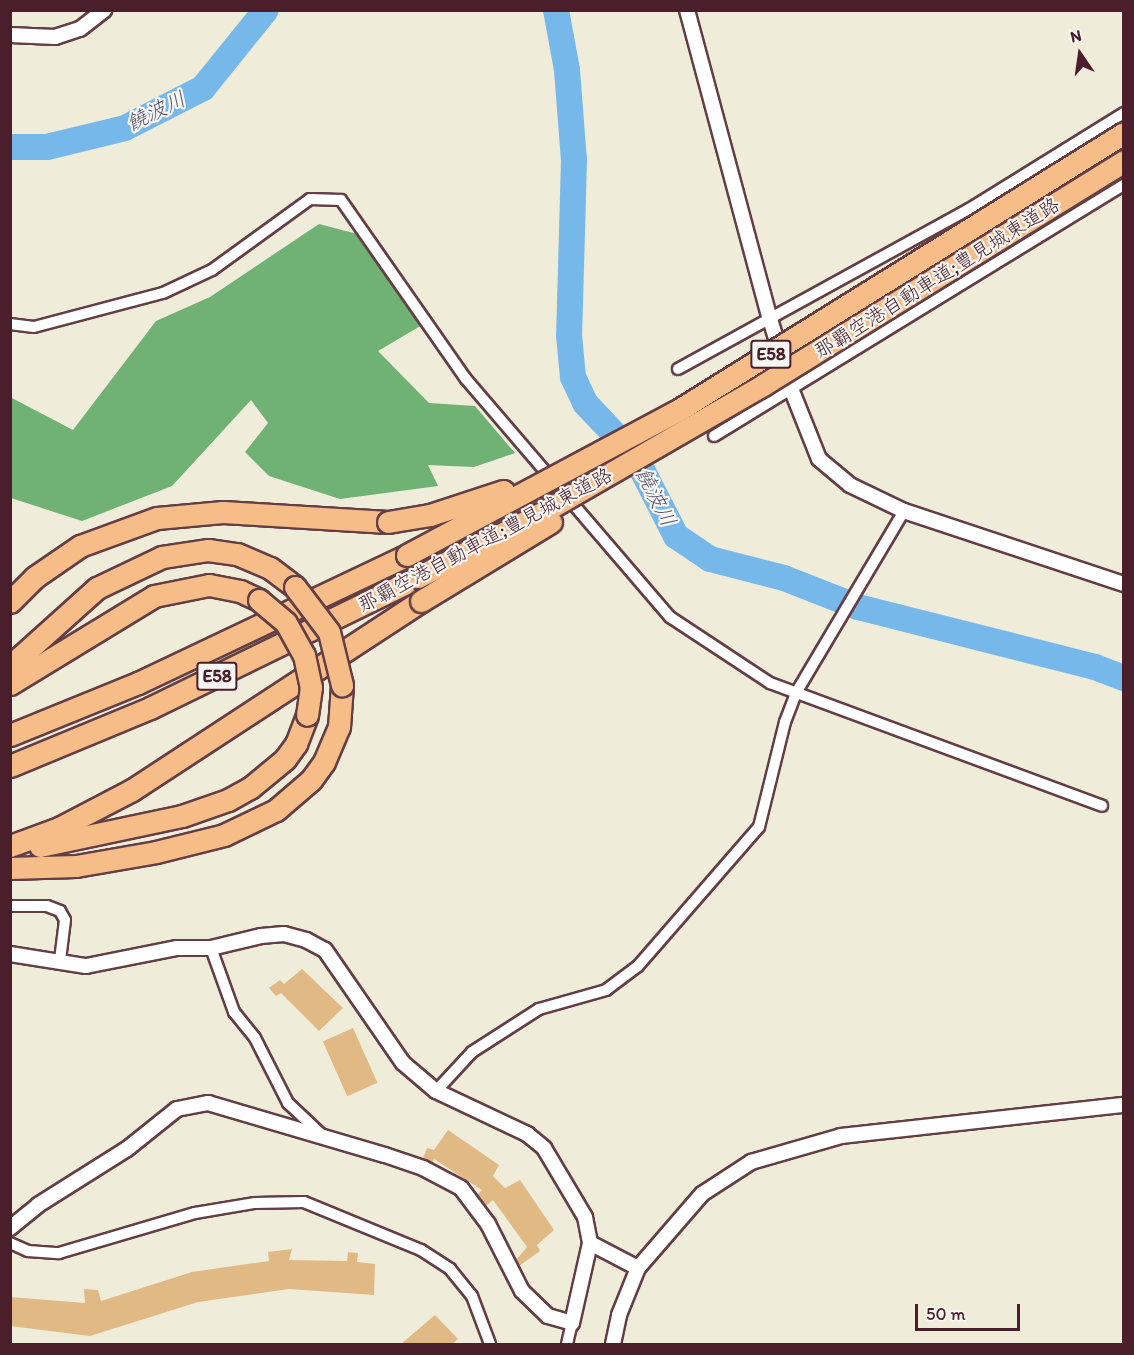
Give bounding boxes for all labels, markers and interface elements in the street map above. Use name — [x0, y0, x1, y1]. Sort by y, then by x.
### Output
north arrow — [1050, 24, 1110, 84]
text: N — [1068, 26, 1083, 46]
water label: 饒波川 — [122, 86, 190, 136]
street label: 那覇空港自動車道;豊見城東道路 — [810, 192, 1064, 364]
road number: E58 — [750, 339, 792, 369]
street label: 那覇空港自動車道;豊見城東道路 — [354, 463, 616, 617]
water label: 饒波川 — [630, 463, 682, 531]
road number: E58 — [196, 661, 238, 691]
scale bar — [918, 1292, 1023, 1330]
text: 50 m — [926, 1303, 966, 1325]

